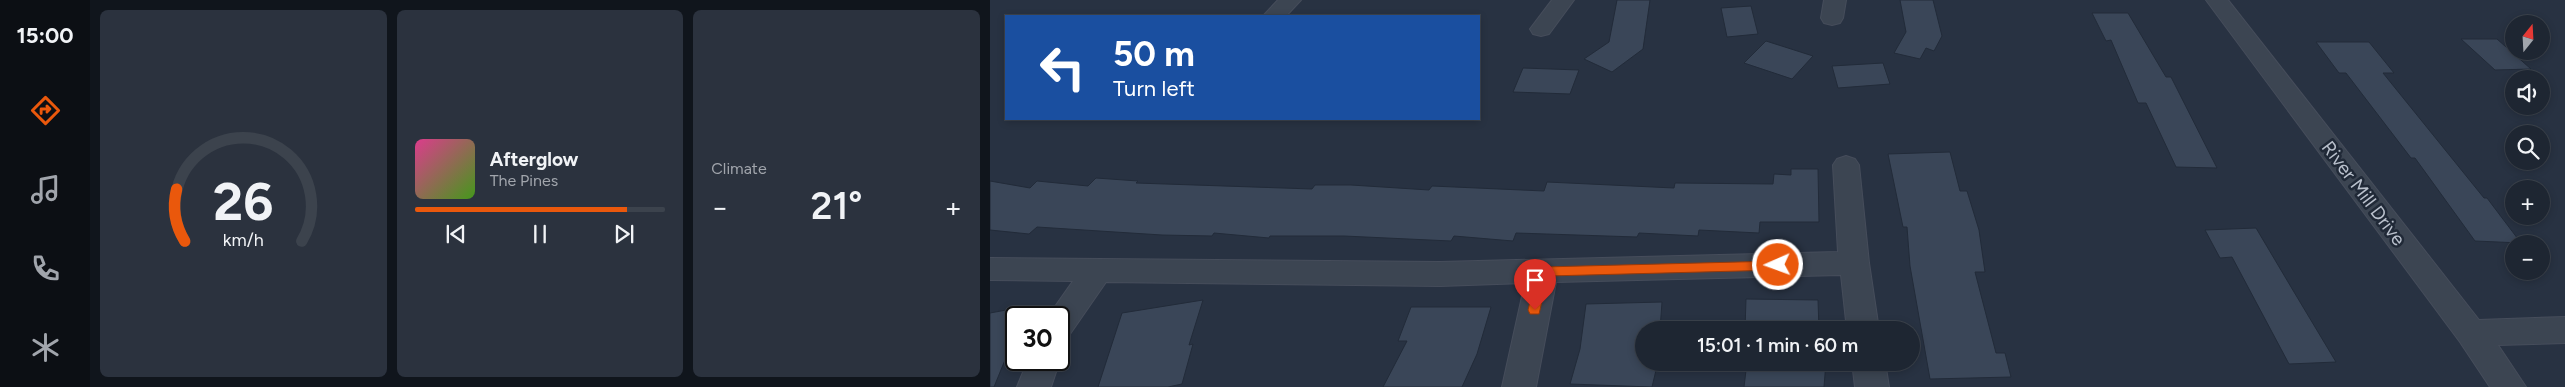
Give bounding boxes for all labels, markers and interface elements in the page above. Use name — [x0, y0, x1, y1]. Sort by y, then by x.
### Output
north arrow — [2505, 15, 2550, 60]
map controls — [2505, 15, 2550, 280]
text: 15:00 — [16, 22, 74, 49]
text: 50 m — [1113, 33, 1195, 75]
icon: left — [1030, 35, 1095, 100]
button: sound — [2505, 70, 2550, 115]
text: Turn left — [1113, 75, 1195, 102]
icon: directions — [28, 93, 63, 128]
button: search — [2505, 125, 2550, 170]
street label: River Mill Drive — [2317, 136, 2410, 250]
text: Afterglow — [490, 148, 578, 171]
text: Climate — [711, 159, 767, 178]
text: 26 — [213, 171, 273, 233]
text: The Pines — [490, 171, 558, 190]
icon: music — [28, 172, 63, 207]
button: + — [2505, 180, 2550, 225]
text: 21° — [811, 183, 863, 229]
text: − — [711, 190, 729, 224]
text: + — [945, 190, 962, 224]
icon: previous — [442, 220, 470, 248]
icon: pause — [526, 220, 554, 248]
icon: next — [610, 220, 638, 248]
text: km/h — [223, 229, 264, 250]
button: − — [2505, 235, 2550, 280]
position arrow — [1751, 238, 1803, 290]
icon: phone — [28, 251, 63, 286]
pin — [1514, 259, 1556, 310]
icon: arrive — [1521, 266, 1549, 294]
speed limit sign: 30 — [1005, 306, 1070, 371]
icon: climate — [28, 330, 63, 365]
text: 15:01 · 1 min · 60 m — [1697, 334, 1858, 357]

